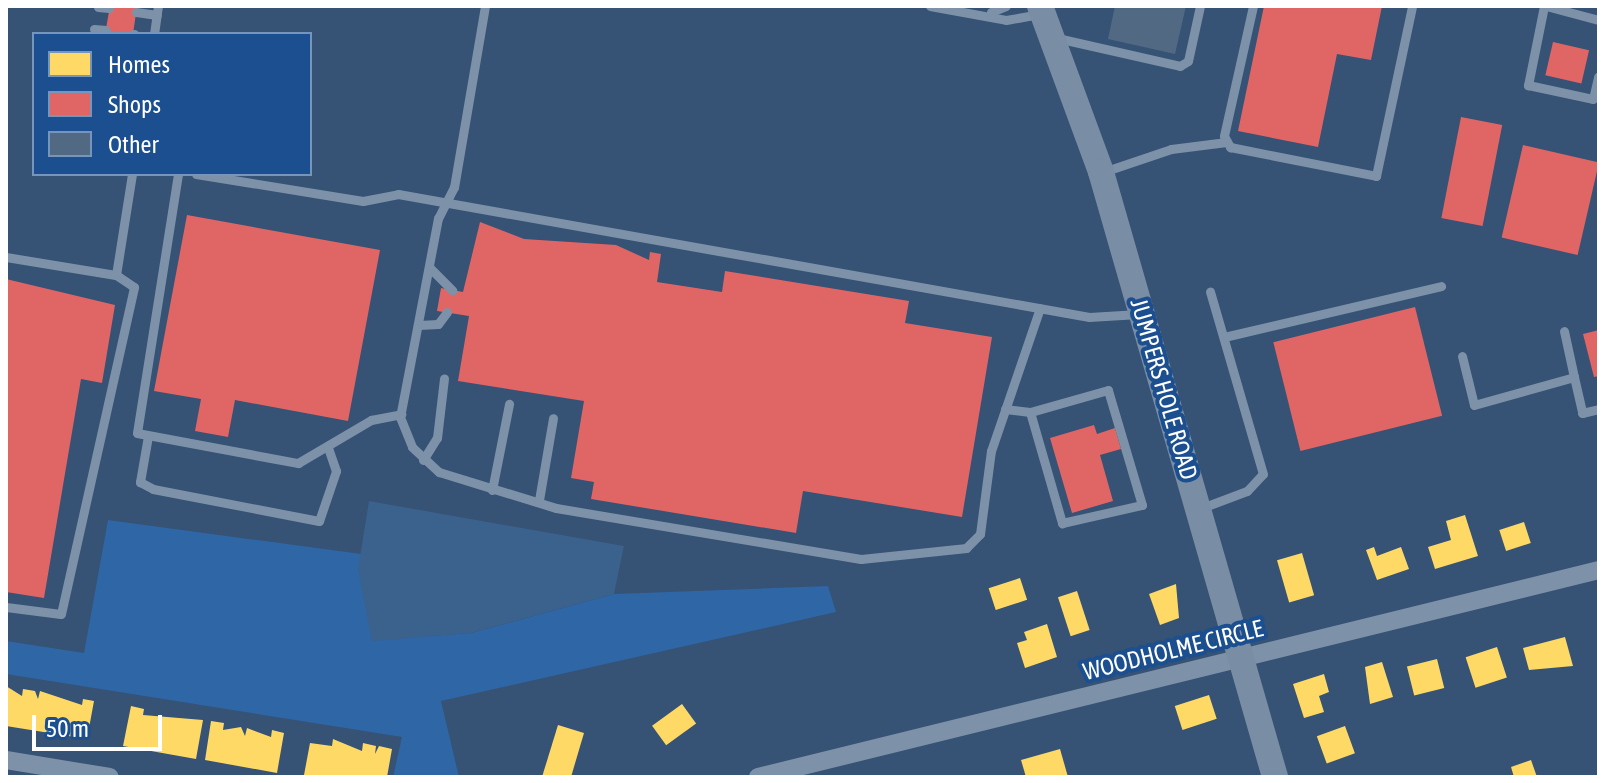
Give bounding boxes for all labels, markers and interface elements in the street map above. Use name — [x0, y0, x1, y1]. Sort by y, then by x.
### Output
legend — [32, 32, 312, 176]
text: Homes — [108, 51, 170, 78]
text: Shops — [108, 91, 161, 118]
text: Other — [108, 131, 159, 158]
street label: JUMPERS HOLE ROAD — [1124, 295, 1204, 483]
street label: WOODHOLME CIRCLE — [1080, 614, 1266, 686]
scale bar — [36, 699, 166, 749]
text: 50 m — [46, 715, 89, 742]

